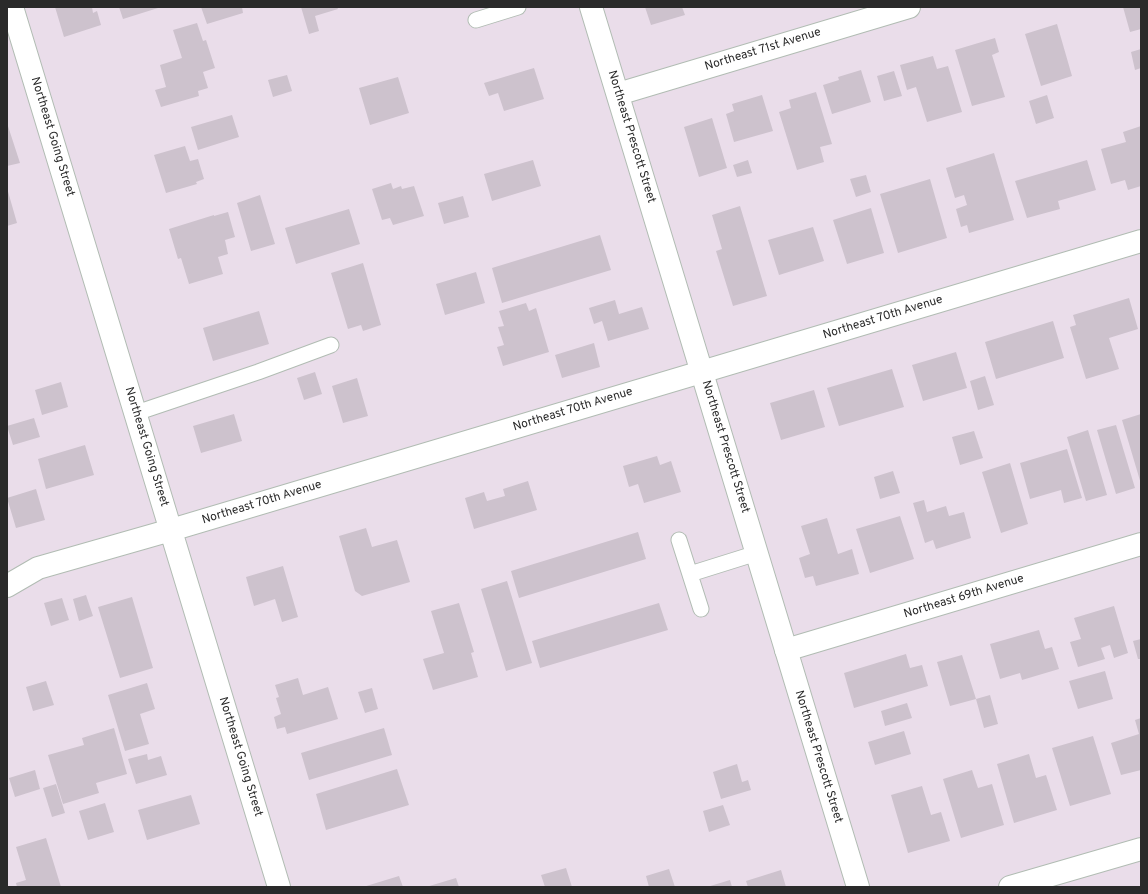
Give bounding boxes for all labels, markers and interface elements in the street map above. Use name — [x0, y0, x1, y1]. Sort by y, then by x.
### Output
street label: Northeast 71st Avenue — [703, 25, 823, 75]
street label: Northeast Prescott Street — [604, 69, 658, 205]
street label: Northeast Going Street — [27, 75, 77, 199]
street label: Northeast 70th Avenue — [821, 293, 945, 343]
street label: Northeast Prescott Street — [698, 379, 752, 515]
street label: Northeast Going Street — [121, 385, 171, 509]
street label: Northeast 70th Avenue — [511, 385, 635, 435]
street label: Northeast 70th Avenue — [200, 478, 324, 528]
street label: Northeast 69th Avenue — [902, 572, 1026, 622]
street label: Northeast Prescott Street — [791, 689, 845, 825]
street label: Northeast Going Street — [215, 695, 265, 819]

